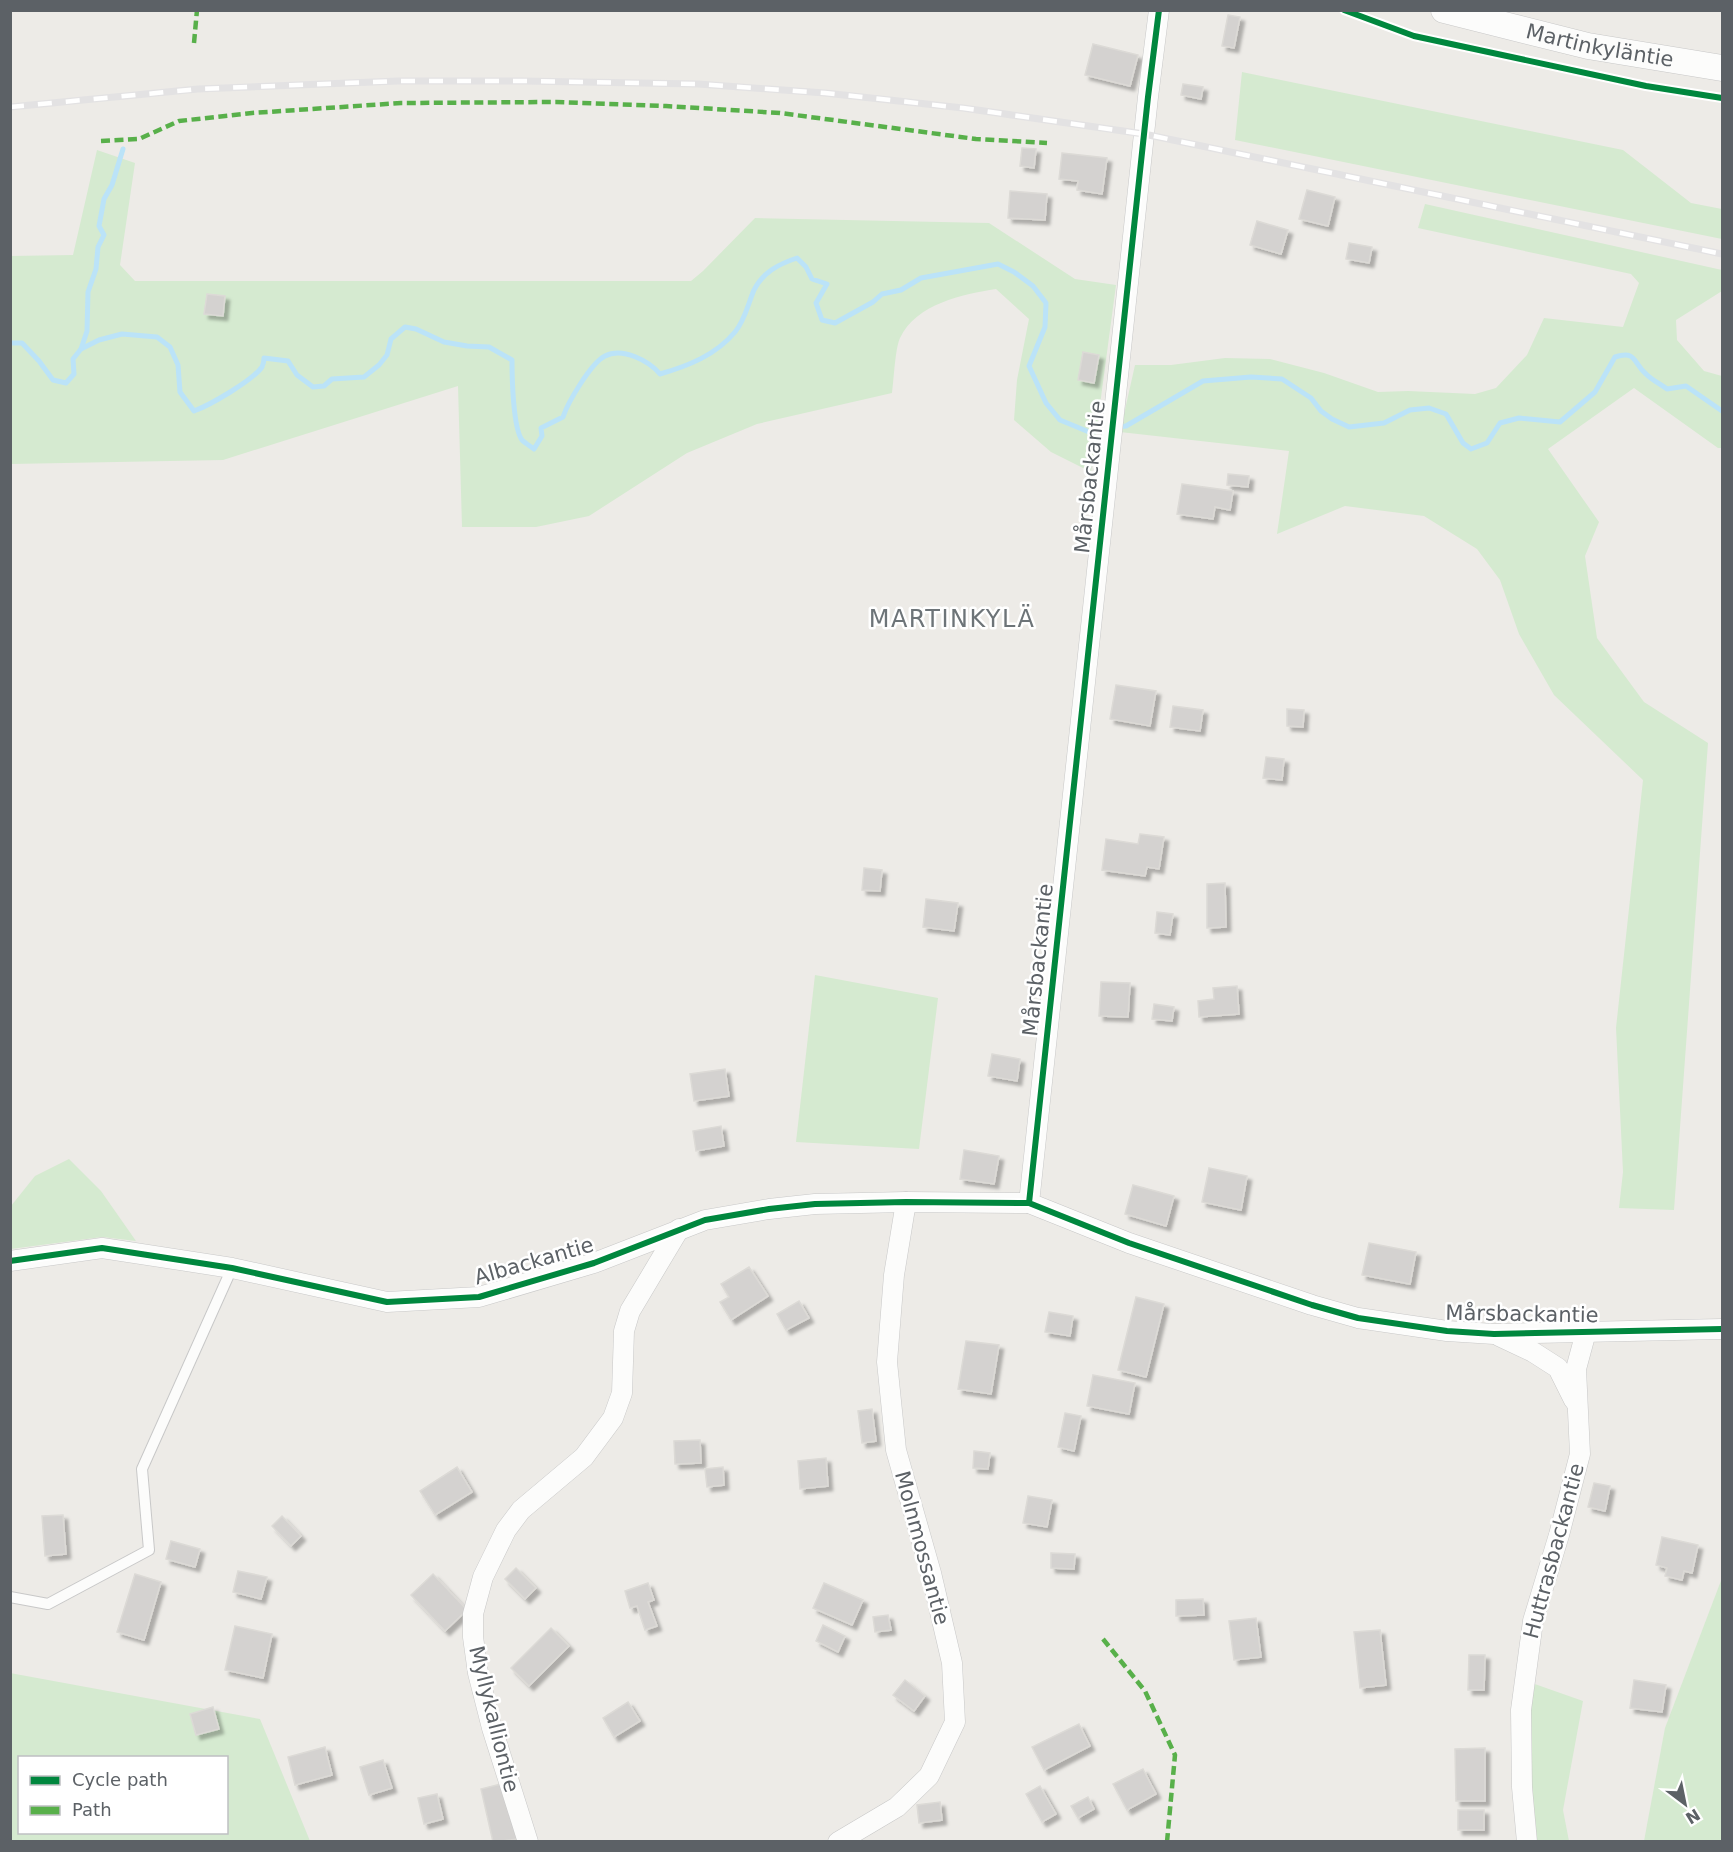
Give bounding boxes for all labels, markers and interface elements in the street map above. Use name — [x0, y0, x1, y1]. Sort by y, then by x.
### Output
street label: Martinkyläntie — [1524, 19, 1675, 72]
street label: Mårsbackantie — [1069, 399, 1110, 554]
district label: MARTINKYLÄ — [869, 604, 1035, 633]
street label: Mårsbackantie — [1017, 882, 1058, 1037]
street label: Albackantie — [472, 1233, 596, 1289]
street label: Mårsbackantie — [1445, 1300, 1599, 1327]
street label: Huttrasbackantie — [1519, 1461, 1589, 1641]
street label: Molnmossantie — [890, 1468, 954, 1628]
street label: Myllykalliontie — [464, 1643, 524, 1795]
legend — [18, 1756, 228, 1834]
text: Cycle path — [72, 1769, 168, 1790]
north arrow — [1655, 1774, 1715, 1834]
text: Path — [72, 1799, 112, 1820]
text: N — [1682, 1805, 1703, 1828]

